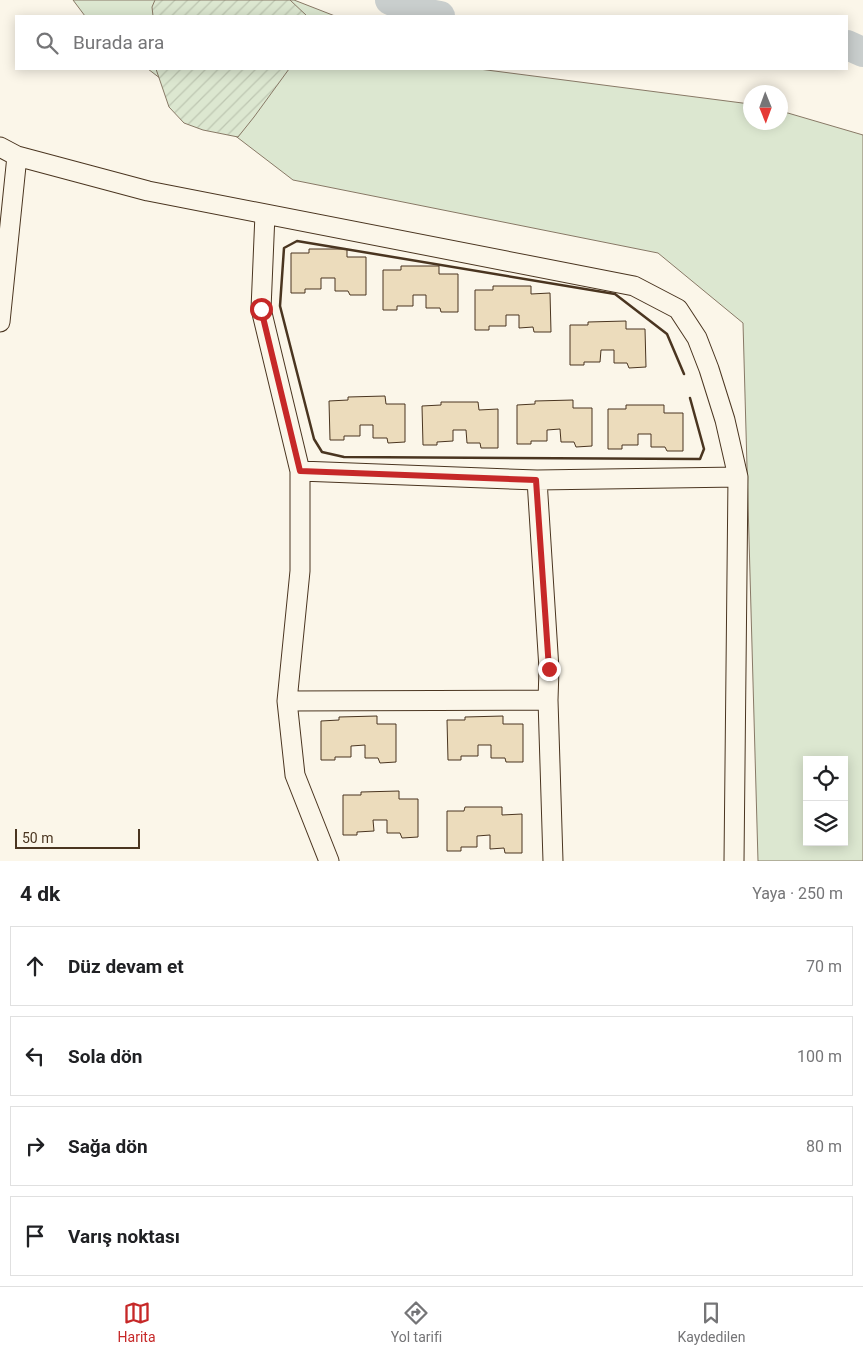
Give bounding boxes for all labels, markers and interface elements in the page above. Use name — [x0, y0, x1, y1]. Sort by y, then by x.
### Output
search box — [15, 15, 848, 70]
icon: search — [33, 29, 61, 57]
text: Burada ara — [73, 31, 164, 54]
north arrow — [743, 85, 788, 130]
route start — [250, 298, 273, 321]
route end — [538, 658, 561, 681]
map controls — [803, 756, 848, 846]
button: locate — [803, 756, 848, 801]
button: layers — [803, 801, 848, 846]
scale bar — [15, 826, 140, 849]
text: 50 m — [22, 830, 54, 846]
text: 4 dk — [20, 882, 60, 906]
text: Yaya · 250 m — [752, 884, 843, 903]
icon: ahead — [21, 952, 49, 980]
text: Düz devam et — [68, 955, 184, 978]
text: 70 m — [806, 957, 842, 976]
icon: left — [21, 1042, 49, 1070]
text: Sola dön — [68, 1045, 142, 1068]
text: 100 m — [797, 1047, 842, 1066]
icon: right — [21, 1132, 49, 1160]
text: Sağa dön — [68, 1135, 148, 1158]
text: 80 m — [806, 1137, 842, 1156]
icon: arrive — [21, 1222, 49, 1250]
text: Varış noktası — [68, 1225, 180, 1248]
tab: Harita — [118, 1299, 156, 1345]
tab: Yol tarifi — [391, 1299, 442, 1345]
tab: Kaydedilen — [677, 1299, 745, 1345]

